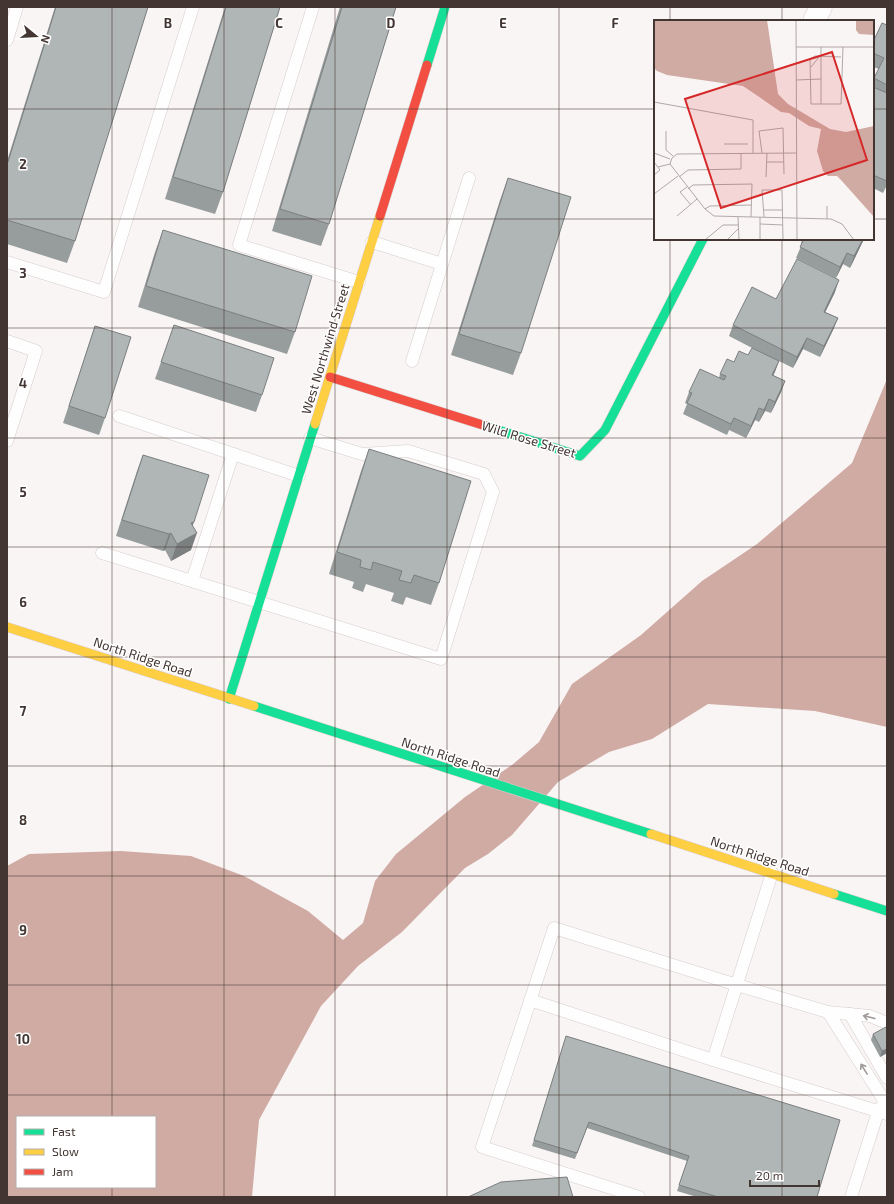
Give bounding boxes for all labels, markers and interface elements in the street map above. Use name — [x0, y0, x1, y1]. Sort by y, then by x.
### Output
text: B — [164, 15, 172, 31]
text: C — [275, 15, 283, 31]
text: D — [387, 15, 396, 31]
text: E — [499, 15, 507, 31]
text: F — [611, 15, 619, 31]
north arrow — [16, 16, 56, 56]
inset map — [654, 20, 874, 240]
text: N — [39, 33, 53, 45]
text: 2 — [19, 156, 27, 172]
text: 3 — [19, 265, 27, 281]
street label: West Northwind Street — [298, 282, 353, 416]
text: 4 — [19, 375, 27, 391]
street label: Wild Rose Street — [480, 417, 578, 461]
text: 5 — [19, 484, 27, 500]
text: 6 — [19, 594, 27, 610]
street label: North Ridge Road — [92, 633, 194, 681]
text: 7 — [20, 703, 27, 719]
street label: North Ridge Road — [400, 733, 502, 781]
text: 8 — [19, 812, 27, 828]
street label: North Ridge Road — [709, 832, 811, 880]
text: 9 — [19, 922, 27, 938]
one-way arrow — [863, 1012, 876, 1020]
text: 10 — [16, 1031, 30, 1047]
one-way arrow — [860, 1063, 868, 1075]
legend — [16, 1116, 156, 1188]
text: Fast — [52, 1124, 76, 1138]
text: Slow — [52, 1144, 79, 1158]
scale bar — [750, 1162, 819, 1188]
text: Jam — [52, 1164, 73, 1178]
text: 20 m — [756, 1168, 783, 1182]

